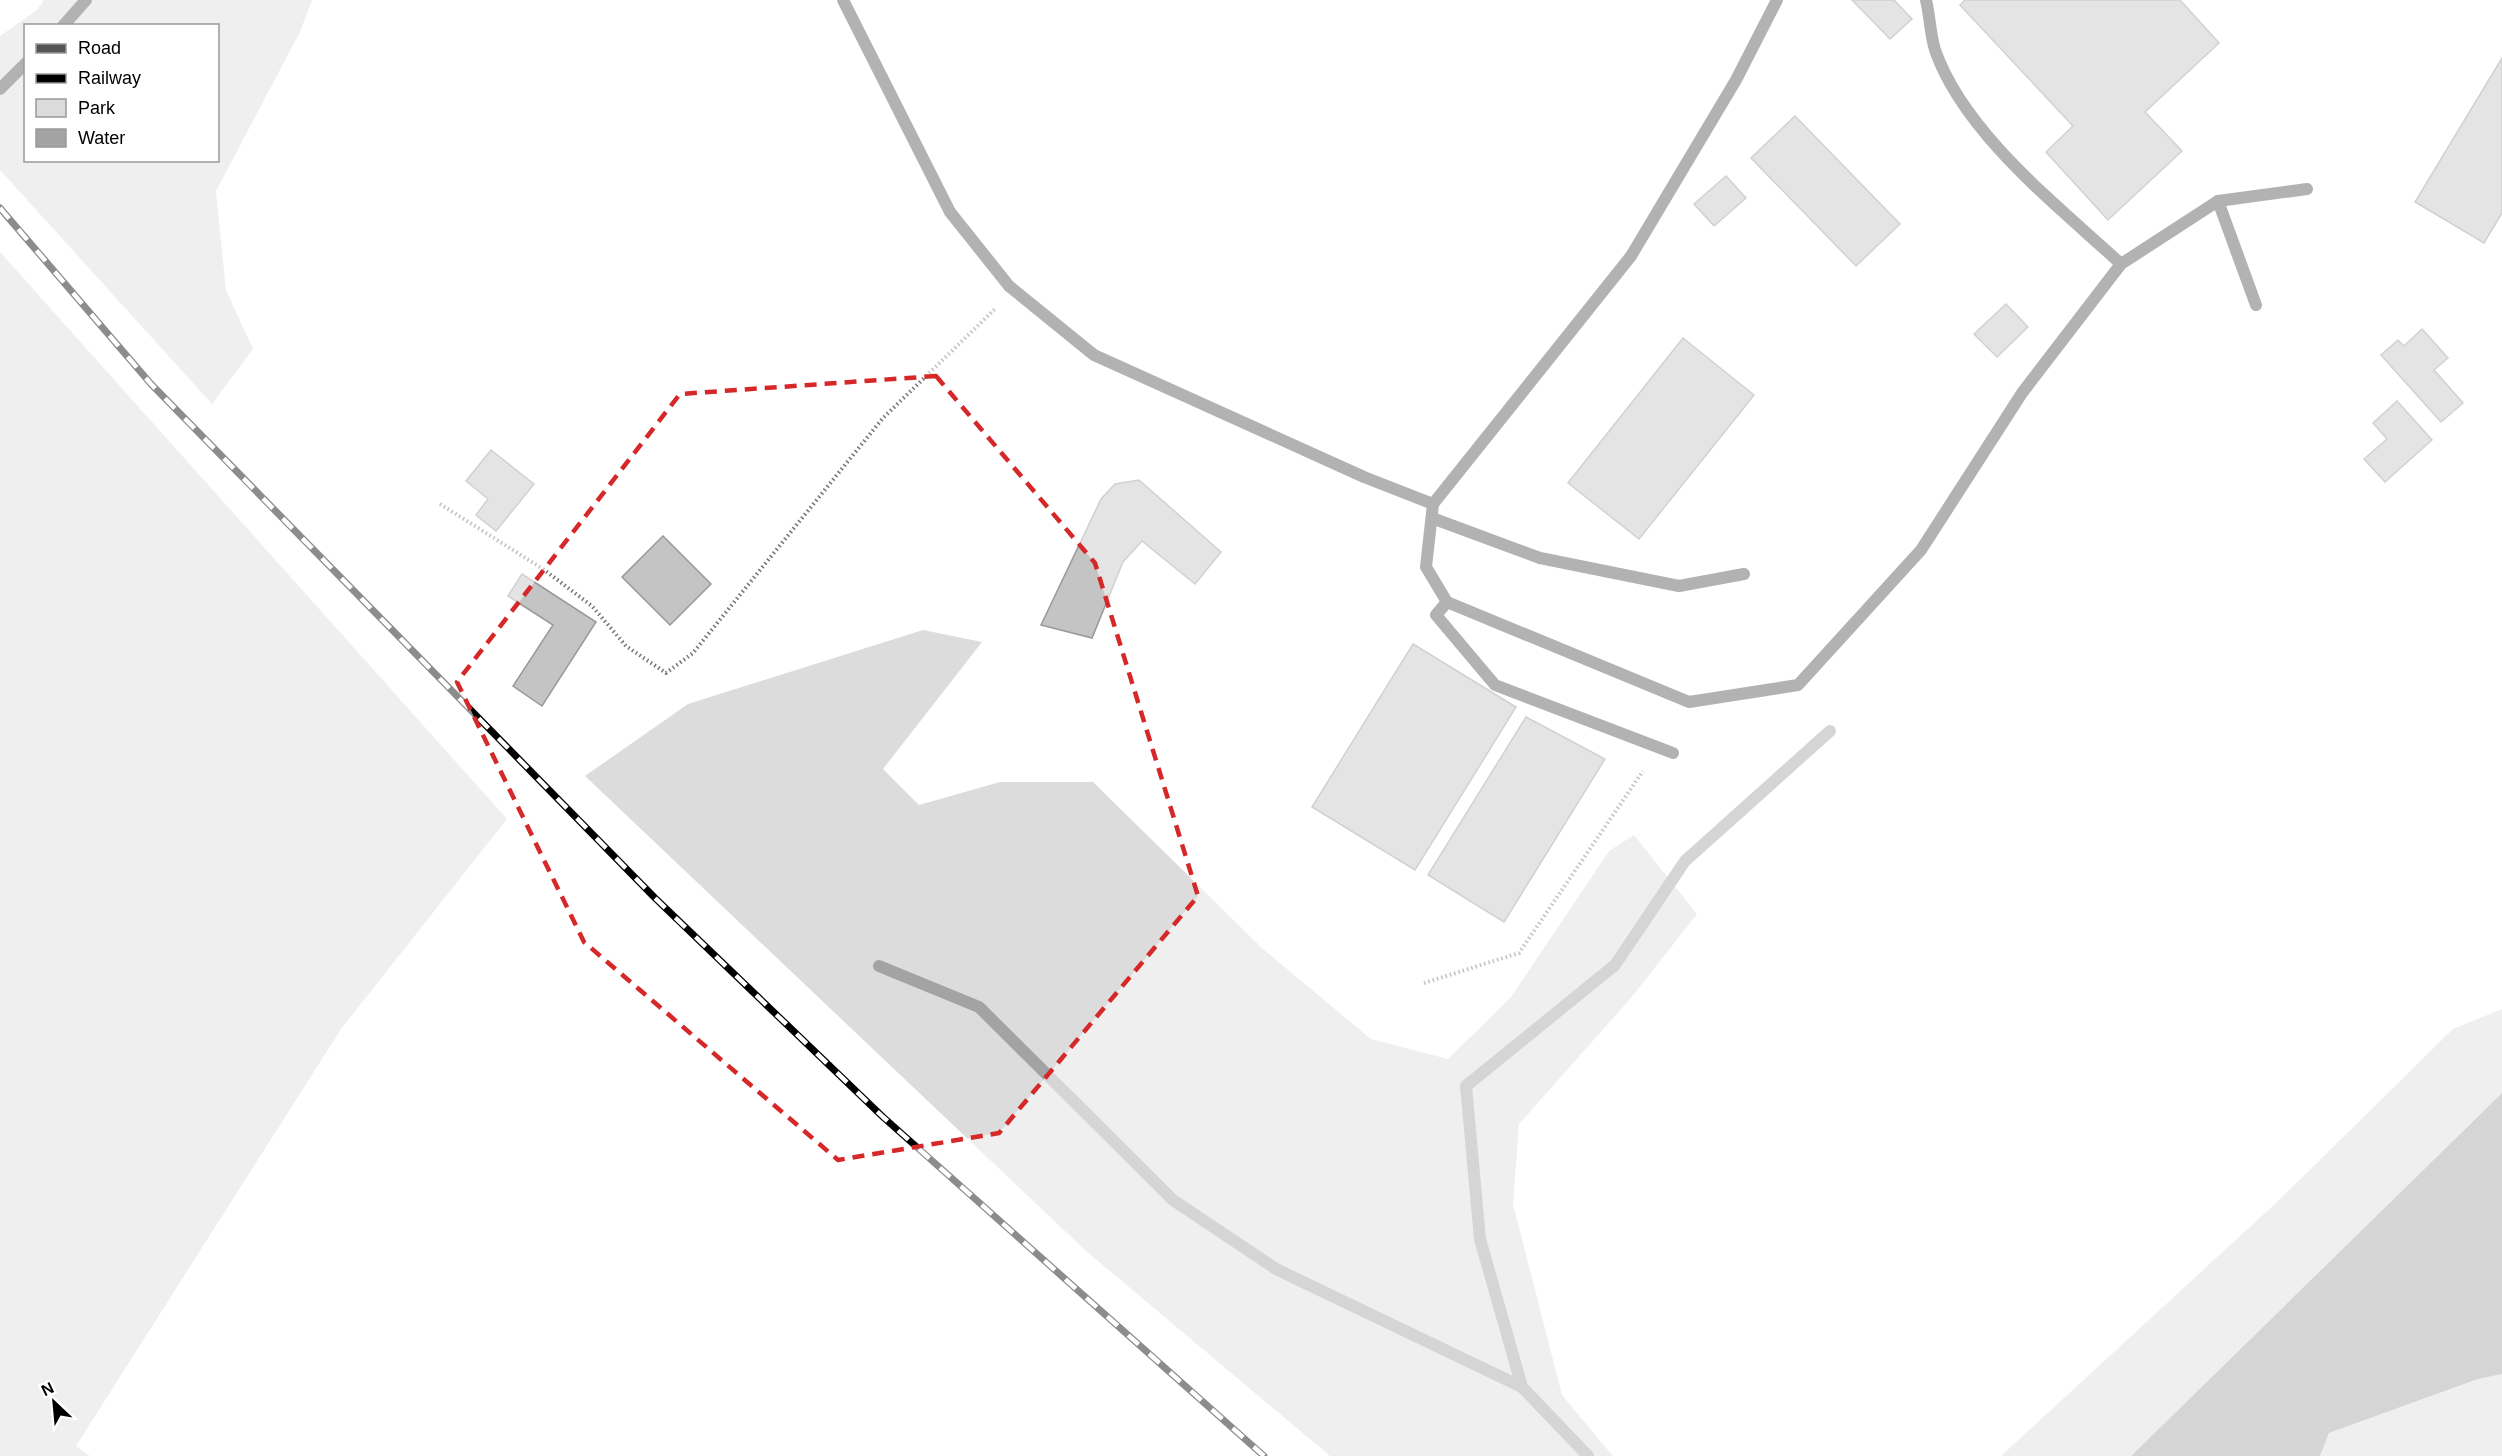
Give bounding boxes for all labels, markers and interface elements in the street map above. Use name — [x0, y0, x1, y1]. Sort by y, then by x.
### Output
legend — [24, 24, 219, 162]
text: Road — [78, 38, 121, 58]
text: Railway — [78, 68, 141, 88]
text: Park — [78, 98, 116, 118]
text: Water — [78, 128, 125, 148]
north arrow — [24, 1372, 84, 1432]
text: N — [39, 1379, 57, 1399]

